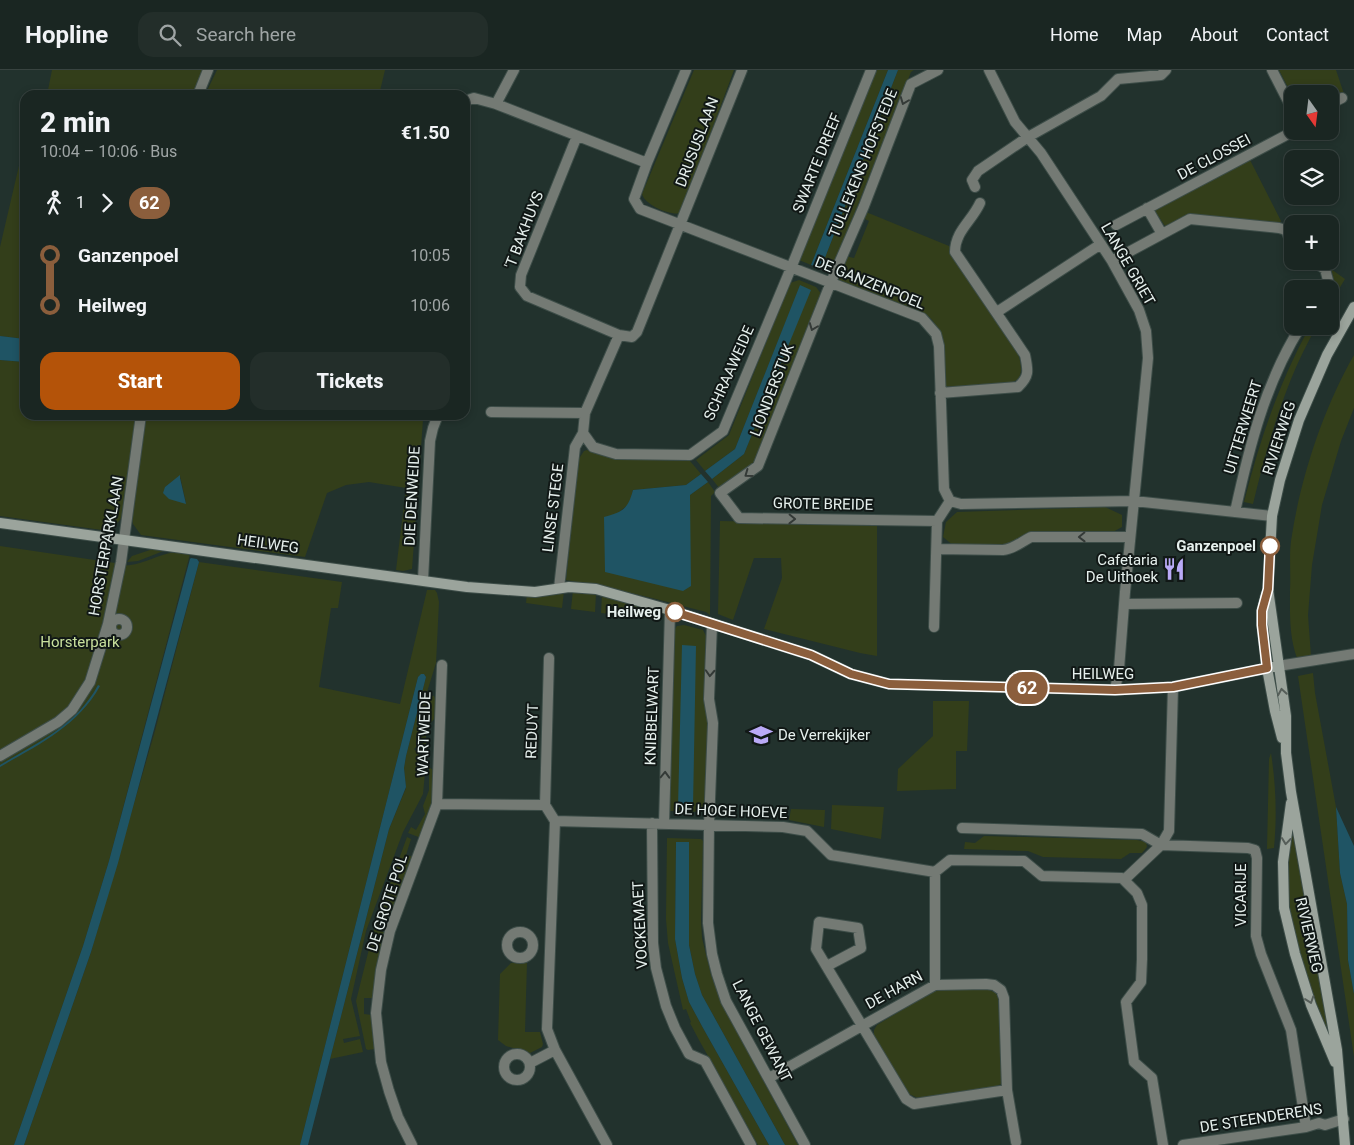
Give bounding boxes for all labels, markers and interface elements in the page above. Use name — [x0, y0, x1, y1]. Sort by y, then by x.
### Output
search box — [138, 12, 488, 57]
text: Hopline — [25, 21, 108, 49]
icon: search — [156, 21, 184, 49]
text: Search here — [196, 23, 296, 46]
text: Home — [1050, 24, 1099, 45]
text: Map — [1127, 24, 1162, 45]
text: About — [1190, 24, 1238, 45]
text: Contact — [1266, 24, 1329, 45]
north arrow — [1284, 85, 1339, 140]
map controls — [1284, 85, 1339, 335]
street label: TULLEKENS HOFSTEDE — [825, 86, 901, 240]
street label: DRUSUSLAAN — [672, 95, 722, 189]
one-way arrow — [900, 96, 911, 105]
text: 2 min — [40, 106, 111, 139]
street label: SWARTE DREEF — [789, 111, 845, 215]
text: €1.50 — [401, 121, 450, 144]
street label: DE CLOSSEI — [1174, 130, 1254, 184]
text: 10:04 – 10:06 · Bus — [40, 142, 177, 161]
button: layers — [1284, 150, 1339, 205]
icon: walk — [40, 189, 68, 217]
icon: forward — [93, 189, 121, 217]
street label: 'T BAKHUYS — [501, 189, 547, 271]
text: 62 — [139, 192, 160, 213]
text: 1 — [76, 193, 85, 212]
button: + — [1284, 215, 1339, 270]
street label: LANGE GRIET — [1097, 220, 1159, 309]
text: Ganzenpoel — [78, 244, 179, 267]
text: 10:05 — [410, 246, 450, 265]
street label: DE GANZENPOEL — [812, 253, 928, 313]
button: − — [1284, 280, 1339, 335]
text: Heilweg — [78, 294, 147, 317]
text: 10:06 — [410, 296, 450, 315]
street label: SCHRAAWEIDE — [700, 322, 758, 423]
one-way arrow — [808, 322, 819, 331]
street label: LIONDERSTUK — [746, 341, 798, 439]
button: Start — [40, 352, 240, 410]
button: Tickets — [250, 352, 450, 410]
street label: UITTERWEERT — [1220, 378, 1266, 476]
street label: RIVIERWEG — [1259, 399, 1299, 477]
street label: DIE DENWEIDE — [400, 445, 424, 546]
street label: LINSE STEGE — [539, 462, 567, 553]
one-way arrow — [744, 468, 754, 477]
street label: HORSTERPARKLAAN — [85, 475, 127, 617]
street label: GROTE BREIDE — [773, 494, 874, 514]
one-way arrow — [788, 514, 796, 524]
street label: HEILWEG — [236, 531, 300, 557]
one-way arrow — [1077, 532, 1085, 542]
marker: Ganzenpoel — [1260, 536, 1280, 556]
place label: Ganzenpoel — [1176, 537, 1256, 555]
place label: Cafetaria De Uithoek — [1086, 551, 1158, 586]
restaurant icon: Cafetaria De Uithoek — [1161, 556, 1187, 582]
marker: Heilweg — [665, 602, 685, 622]
place label: Heilweg — [607, 603, 661, 621]
park label: Horsterpark — [40, 633, 120, 651]
street label: HEILWEG — [1072, 665, 1134, 683]
street label: KNIBBELWART — [641, 666, 663, 766]
one-way arrow — [704, 670, 715, 678]
line badge: 62 — [1004, 672, 1050, 704]
text: 62 — [1017, 677, 1037, 698]
one-way arrow — [1277, 688, 1288, 696]
street label: WARTWEIDE — [414, 691, 434, 777]
street label: REDUYT — [522, 703, 542, 759]
school or university icon: De Verrekijker — [748, 722, 774, 748]
place label: De Verrekijker — [778, 726, 870, 744]
one-way arrow — [660, 771, 670, 778]
street label: DE HOGE HOEVE — [674, 800, 788, 822]
one-way arrow — [1281, 837, 1292, 845]
street label: DE GROTE POL — [363, 852, 411, 954]
street label: VICARIJE — [1232, 863, 1250, 927]
street label: VOCKEMAET — [629, 880, 651, 969]
street label: RIVIERWEG — [1292, 896, 1326, 974]
street label: DE HARN — [862, 967, 926, 1013]
street label: LANGE GEWANT — [729, 977, 795, 1085]
one-way arrow — [1304, 995, 1314, 1003]
street label: DE STEENDERENS — [1199, 1099, 1323, 1137]

